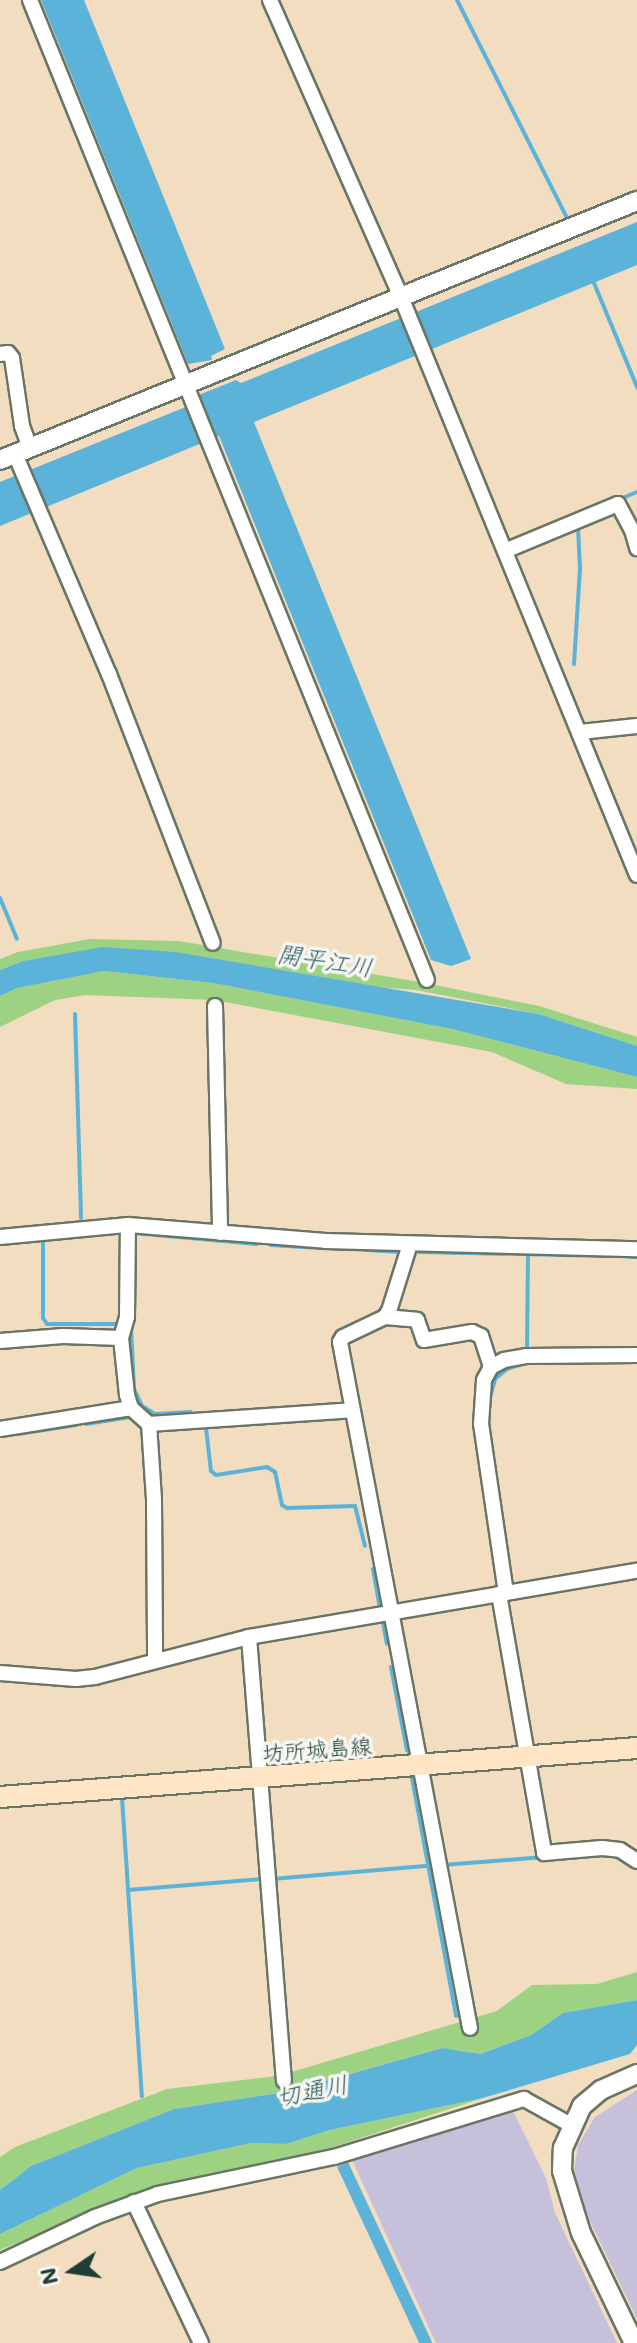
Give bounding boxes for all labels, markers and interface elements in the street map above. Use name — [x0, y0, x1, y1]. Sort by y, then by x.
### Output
water label: 開平江川 — [275, 938, 375, 982]
street label: 坊所城島線 — [261, 1732, 373, 1766]
water label: 切通川 — [274, 2069, 350, 2111]
north arrow — [32, 2231, 112, 2311]
text: N — [32, 2265, 64, 2288]

